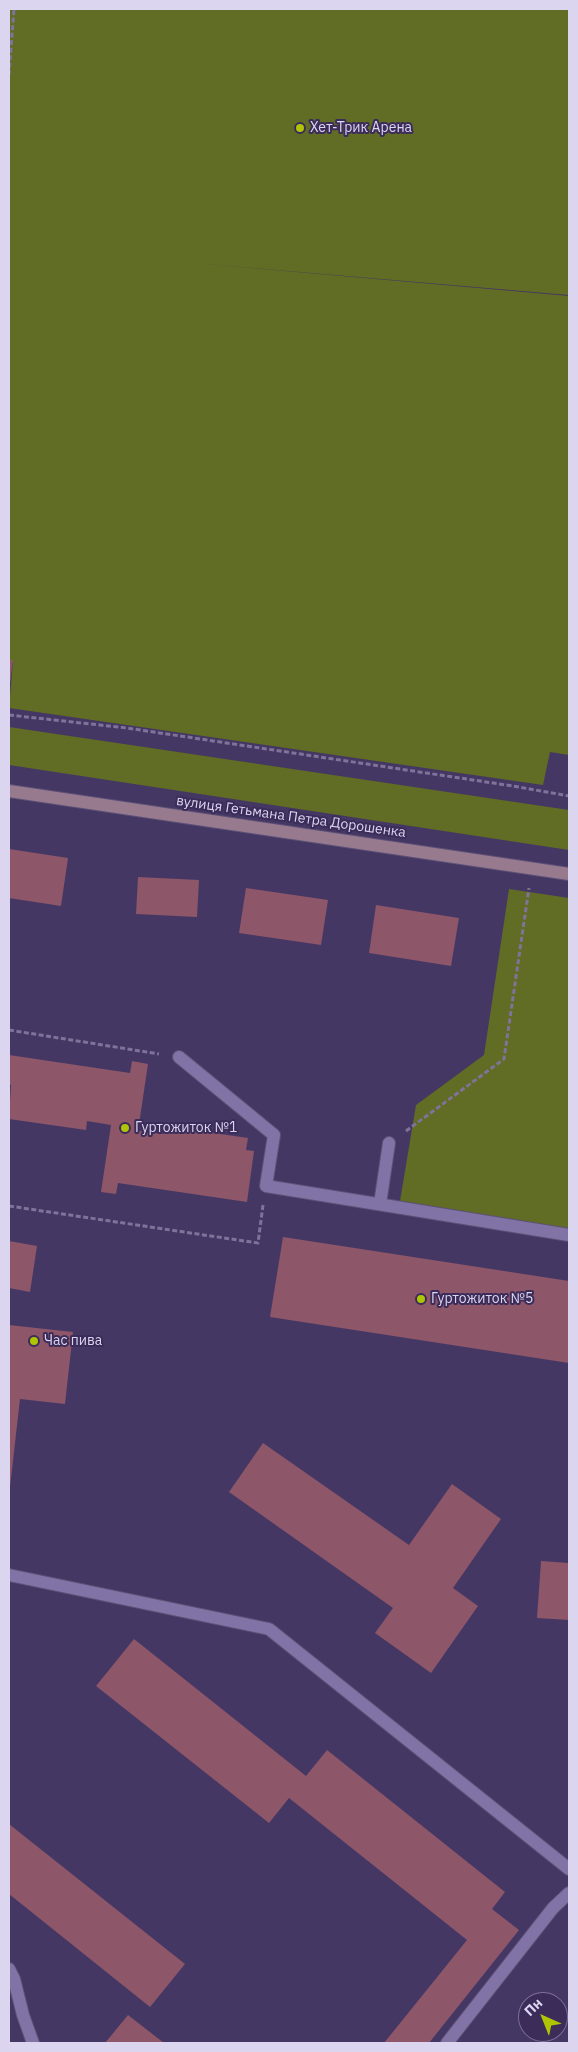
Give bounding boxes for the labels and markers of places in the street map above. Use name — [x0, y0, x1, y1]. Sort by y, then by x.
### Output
place label: Хет-Трик Арена — [310, 120, 412, 136]
marker: Хет-Трик Арена — [294, 122, 306, 134]
place label: Гуртожиток №1 — [135, 1120, 237, 1136]
marker: Гуртожиток №1 — [119, 1122, 131, 1134]
place label: Гуртожиток №5 — [431, 1291, 533, 1307]
marker: Гуртожиток №5 — [415, 1293, 427, 1305]
place label: Час пива — [44, 1333, 102, 1349]
marker: Час пива — [28, 1335, 40, 1347]

